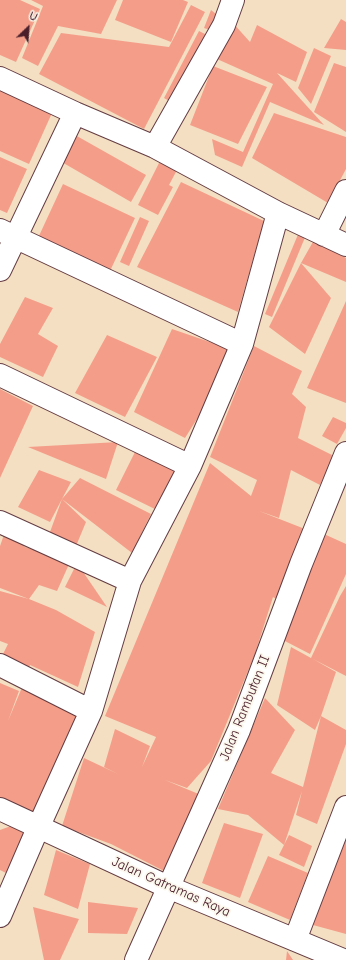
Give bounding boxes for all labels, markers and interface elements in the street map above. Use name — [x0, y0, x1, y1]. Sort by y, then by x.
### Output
north arrow — [8, 8, 48, 48]
text: U — [27, 9, 39, 24]
street label: Jalan Rambutan II — [216, 653, 274, 763]
street label: Jalan Gatramas Raya — [109, 853, 233, 921]

